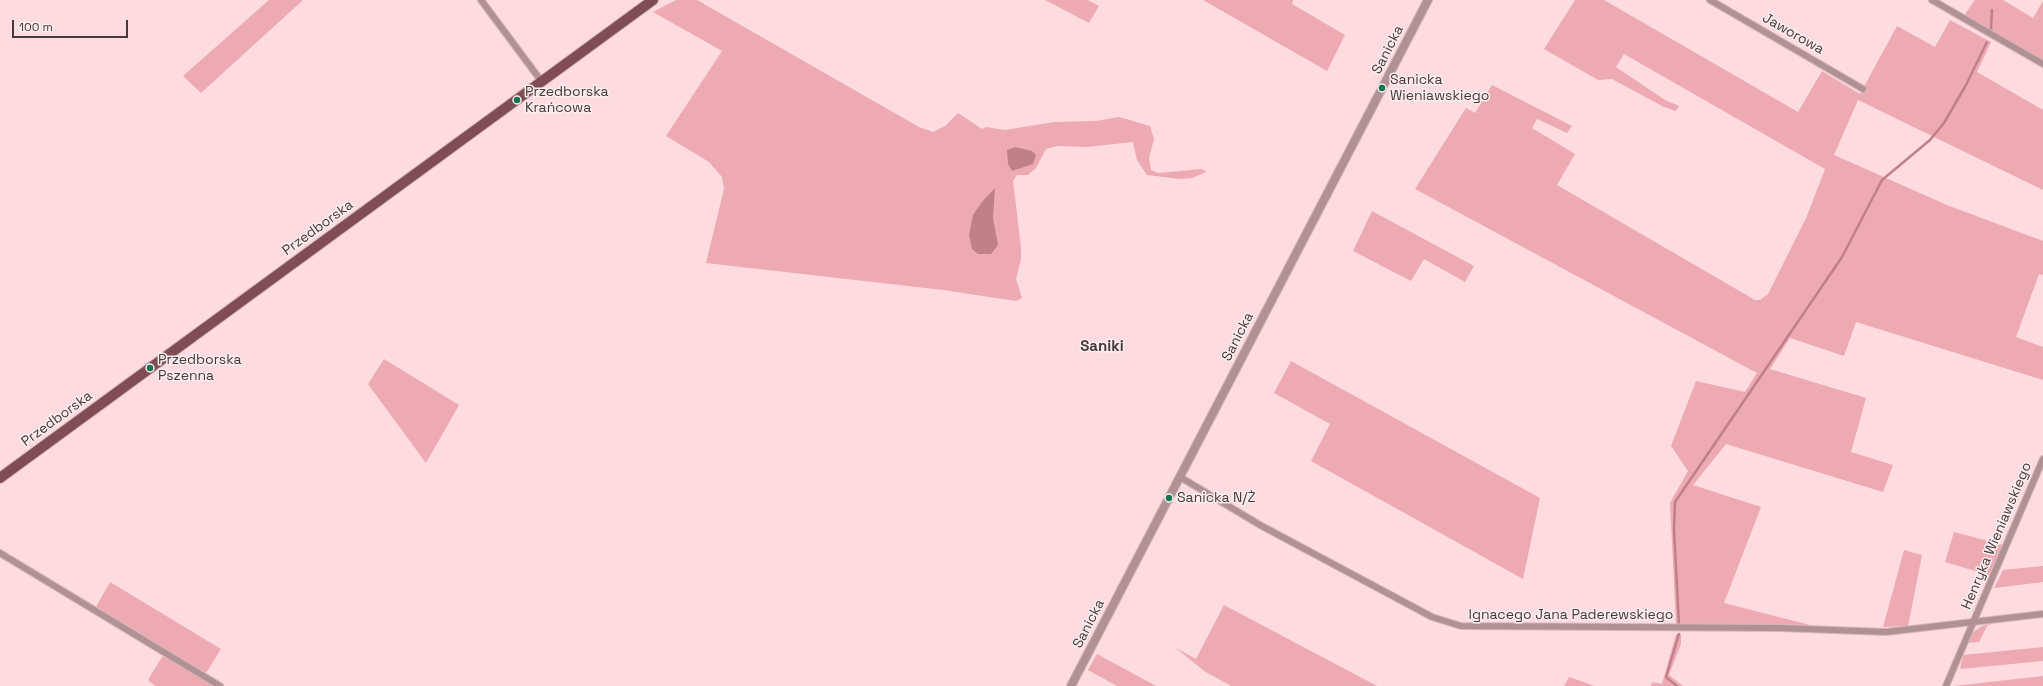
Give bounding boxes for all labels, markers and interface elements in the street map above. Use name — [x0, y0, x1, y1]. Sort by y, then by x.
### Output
street label: Jaworowa — [1759, 10, 1827, 58]
scale bar — [14, 12, 130, 38]
text: 100 m — [19, 19, 53, 35]
street label: Sanicka — [1369, 23, 1407, 77]
place label: Sanicka Wieniawskiego — [1390, 72, 1489, 104]
marker: Sanicka Wieniawskiego — [1377, 83, 1387, 93]
place label: Przedborska Krańcowa — [525, 84, 609, 116]
marker: Przedborska Krańcowa — [512, 95, 522, 105]
street label: Przedborska — [279, 197, 357, 259]
street label: Sanicka — [1219, 310, 1257, 364]
district label: Saniki — [1080, 338, 1124, 356]
place label: Przedborska Pszenna — [158, 352, 242, 384]
marker: Przedborska Pszenna — [145, 363, 155, 373]
street label: Przedborska — [18, 388, 96, 450]
street label: Henryka Wieniawskiego — [1958, 460, 2036, 612]
place label: Sanicka N/Ż — [1177, 490, 1256, 506]
marker: Sanicka N/Ż — [1164, 493, 1174, 503]
street label: Sanicka — [1070, 597, 1108, 651]
street label: Ignacego Jana Paderewskiego — [1469, 607, 1673, 623]

